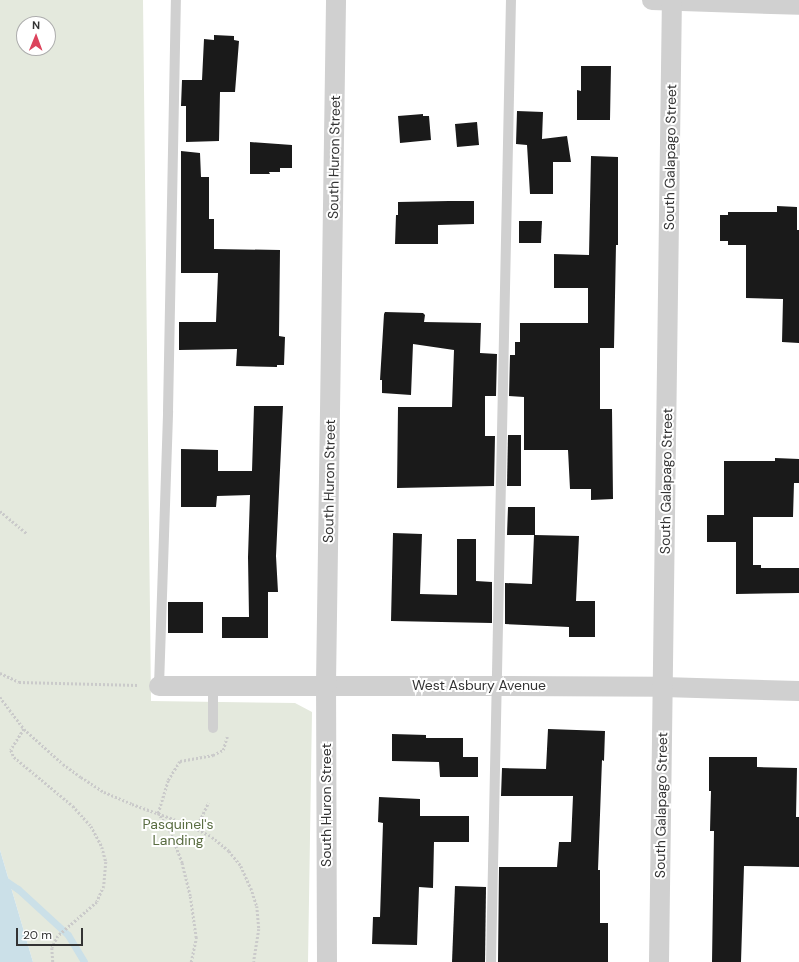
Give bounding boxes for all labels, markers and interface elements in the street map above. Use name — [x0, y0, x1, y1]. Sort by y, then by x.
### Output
north arrow — [16, 16, 56, 56]
text: N — [32, 18, 40, 32]
street label: South Galapago Street — [660, 84, 680, 230]
street label: South Huron Street — [325, 95, 343, 219]
street label: South Galapago Street — [656, 408, 676, 554]
street label: South Huron Street — [320, 419, 338, 543]
street label: West Asbury Avenue — [412, 677, 546, 693]
street label: South Galapago Street — [651, 732, 671, 878]
street label: South Huron Street — [318, 743, 334, 867]
park label: Pasquinel's Landing — [143, 816, 213, 848]
scale bar — [18, 920, 85, 946]
text: 20 m — [23, 927, 52, 943]

